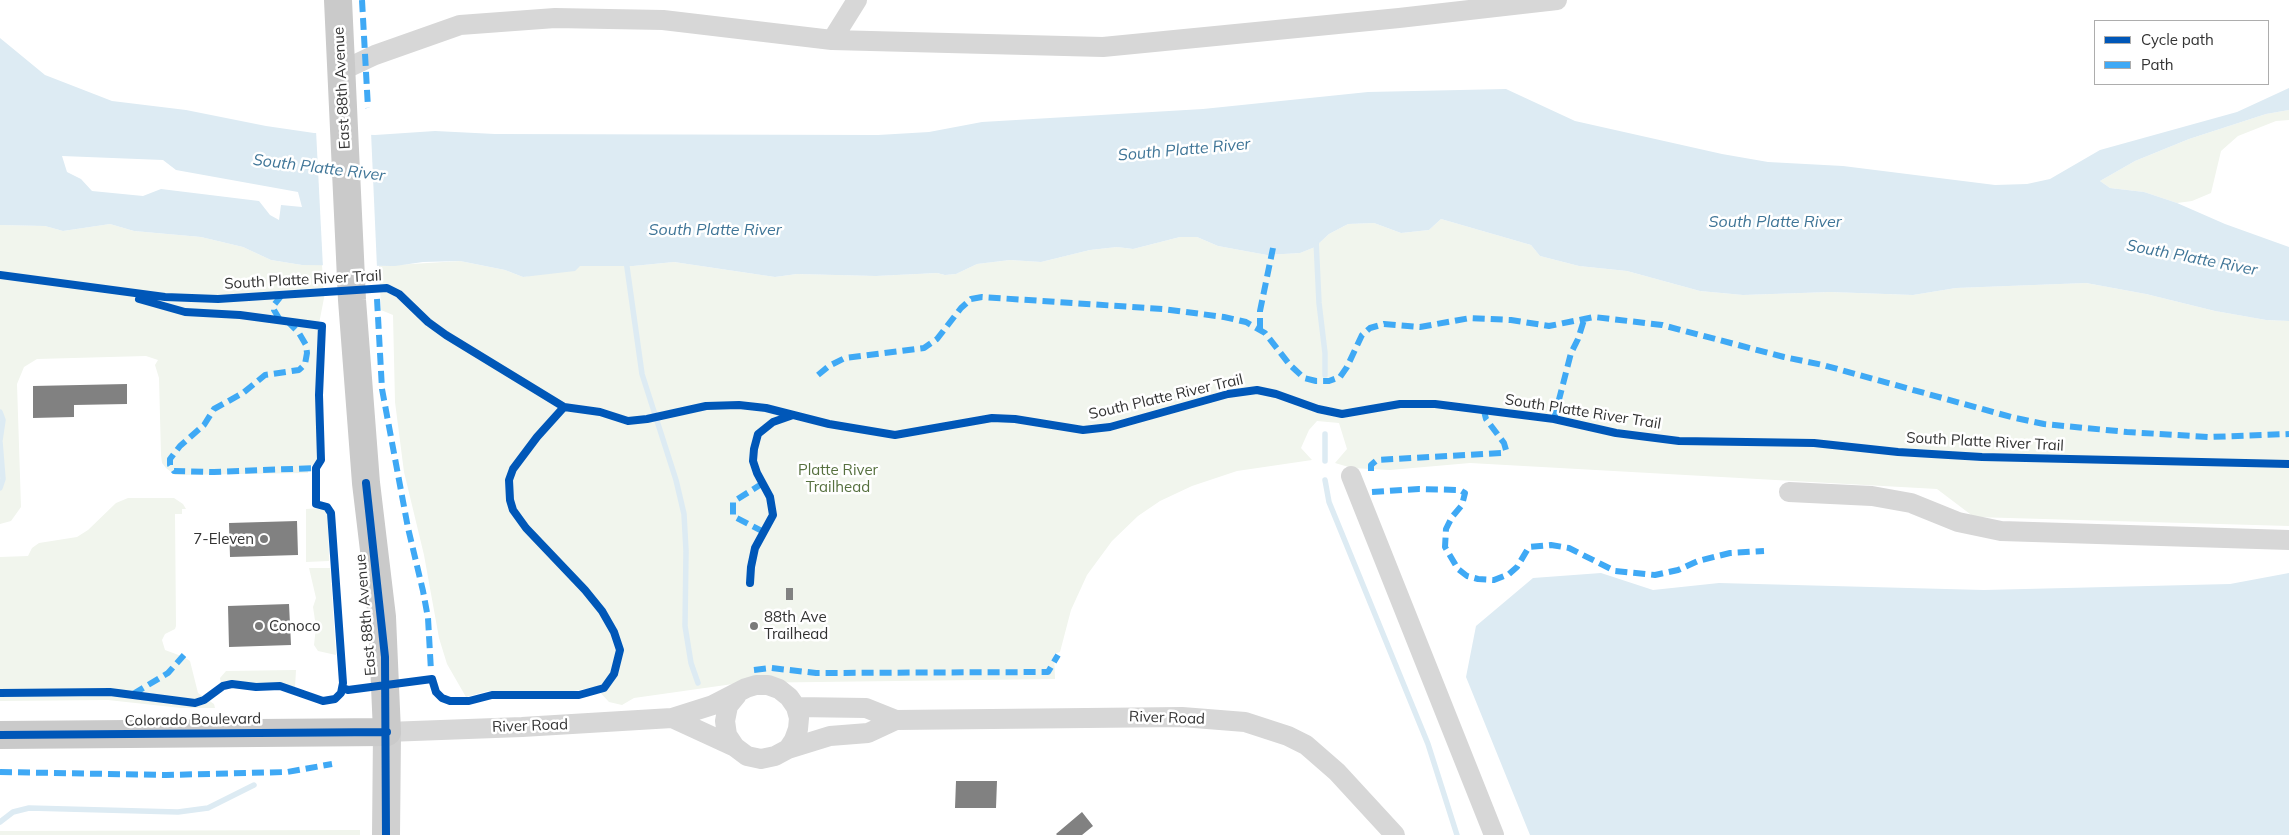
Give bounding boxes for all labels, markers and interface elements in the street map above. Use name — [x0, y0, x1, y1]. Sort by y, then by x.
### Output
legend — [2094, 20, 2269, 85]
street label: East 88th Avenue — [330, 26, 354, 150]
text: Cycle path — [2141, 30, 2214, 49]
text: Path — [2141, 55, 2173, 74]
water label: South Platte River — [1117, 135, 1251, 165]
water label: South Platte River — [252, 150, 386, 186]
water label: South Platte River — [1709, 212, 1841, 232]
water label: South Platte River — [649, 220, 781, 240]
water label: South Platte River — [2125, 236, 2259, 280]
street label: South Platte River Trail — [224, 267, 382, 293]
street label: South Platte River Trail — [1087, 370, 1245, 424]
street label: South Platte River Trail — [1504, 391, 1662, 433]
street label: South Platte River Trail — [1906, 429, 2064, 455]
park label: Platte River Trailhead — [798, 461, 878, 496]
place label: 7-Eleven — [193, 530, 254, 548]
marker: 7-Eleven — [258, 533, 270, 545]
street label: East 88th Avenue — [352, 553, 380, 677]
place label: 88th Ave Trailhead — [764, 608, 828, 643]
place label: Conoco — [269, 617, 320, 635]
marker: Conoco — [253, 620, 265, 632]
marker: 88th Ave Trailhead — [748, 620, 760, 632]
street label: River Road — [1129, 708, 1205, 728]
street label: Colorado Boulevard — [125, 710, 261, 730]
street label: River Road — [492, 716, 568, 736]

